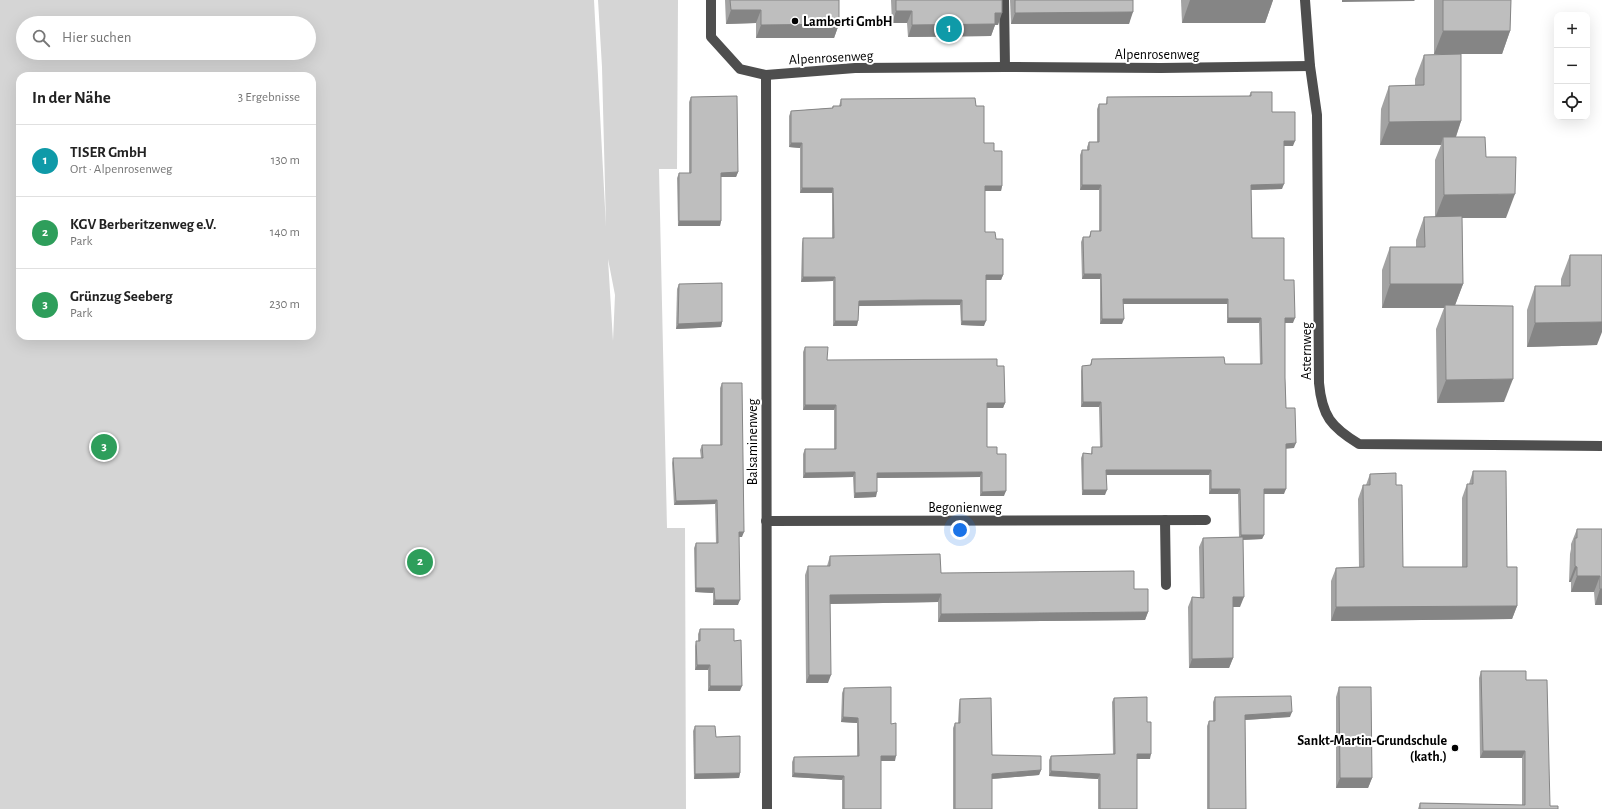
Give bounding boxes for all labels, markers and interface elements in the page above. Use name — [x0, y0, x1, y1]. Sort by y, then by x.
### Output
map controls — [1554, 12, 1590, 120]
button: + — [1554, 12, 1590, 48]
pin: 1 — [936, 14, 962, 44]
place label: Lamberti GmbH — [803, 15, 893, 29]
search box — [16, 16, 316, 60]
marker: Lamberti GmbH — [790, 16, 800, 26]
icon: search — [30, 27, 52, 49]
text: Hier suchen — [62, 30, 132, 45]
street label: Alpenrosenweg — [1115, 48, 1199, 62]
button: − — [1554, 48, 1590, 84]
street label: Alpenrosenweg — [788, 49, 874, 67]
button: locate — [1554, 84, 1590, 120]
text: In der Nähe — [32, 89, 111, 106]
text: 3 Ergebnisse — [238, 91, 300, 104]
text: TISER GmbH — [70, 145, 147, 160]
text: 1 — [43, 154, 47, 167]
text: 130 m — [271, 154, 300, 167]
text: Ort · Alpenrosenweg — [70, 163, 172, 176]
text: KGV Berberitzenweg e.V. — [70, 217, 216, 232]
text: 2 — [42, 226, 48, 239]
text: 140 m — [270, 226, 300, 239]
text: Park — [70, 235, 92, 248]
text: Grünzug Seeberg — [70, 289, 173, 304]
text: 3 — [42, 298, 48, 311]
text: 230 m — [269, 298, 300, 311]
text: Park — [70, 307, 92, 320]
street label: Asternweg — [1300, 322, 1314, 380]
street label: Balsaminenweg — [746, 399, 760, 485]
pin: 3 — [91, 432, 117, 462]
street label: Begonienweg — [928, 501, 1002, 515]
your location — [950, 520, 970, 540]
pin: 2 — [407, 547, 433, 577]
place label: Sankt-Martin-Grundschule (kath.) — [1297, 734, 1447, 764]
marker: Sankt-Martin-Grundschule (kath.) — [1450, 743, 1460, 753]

